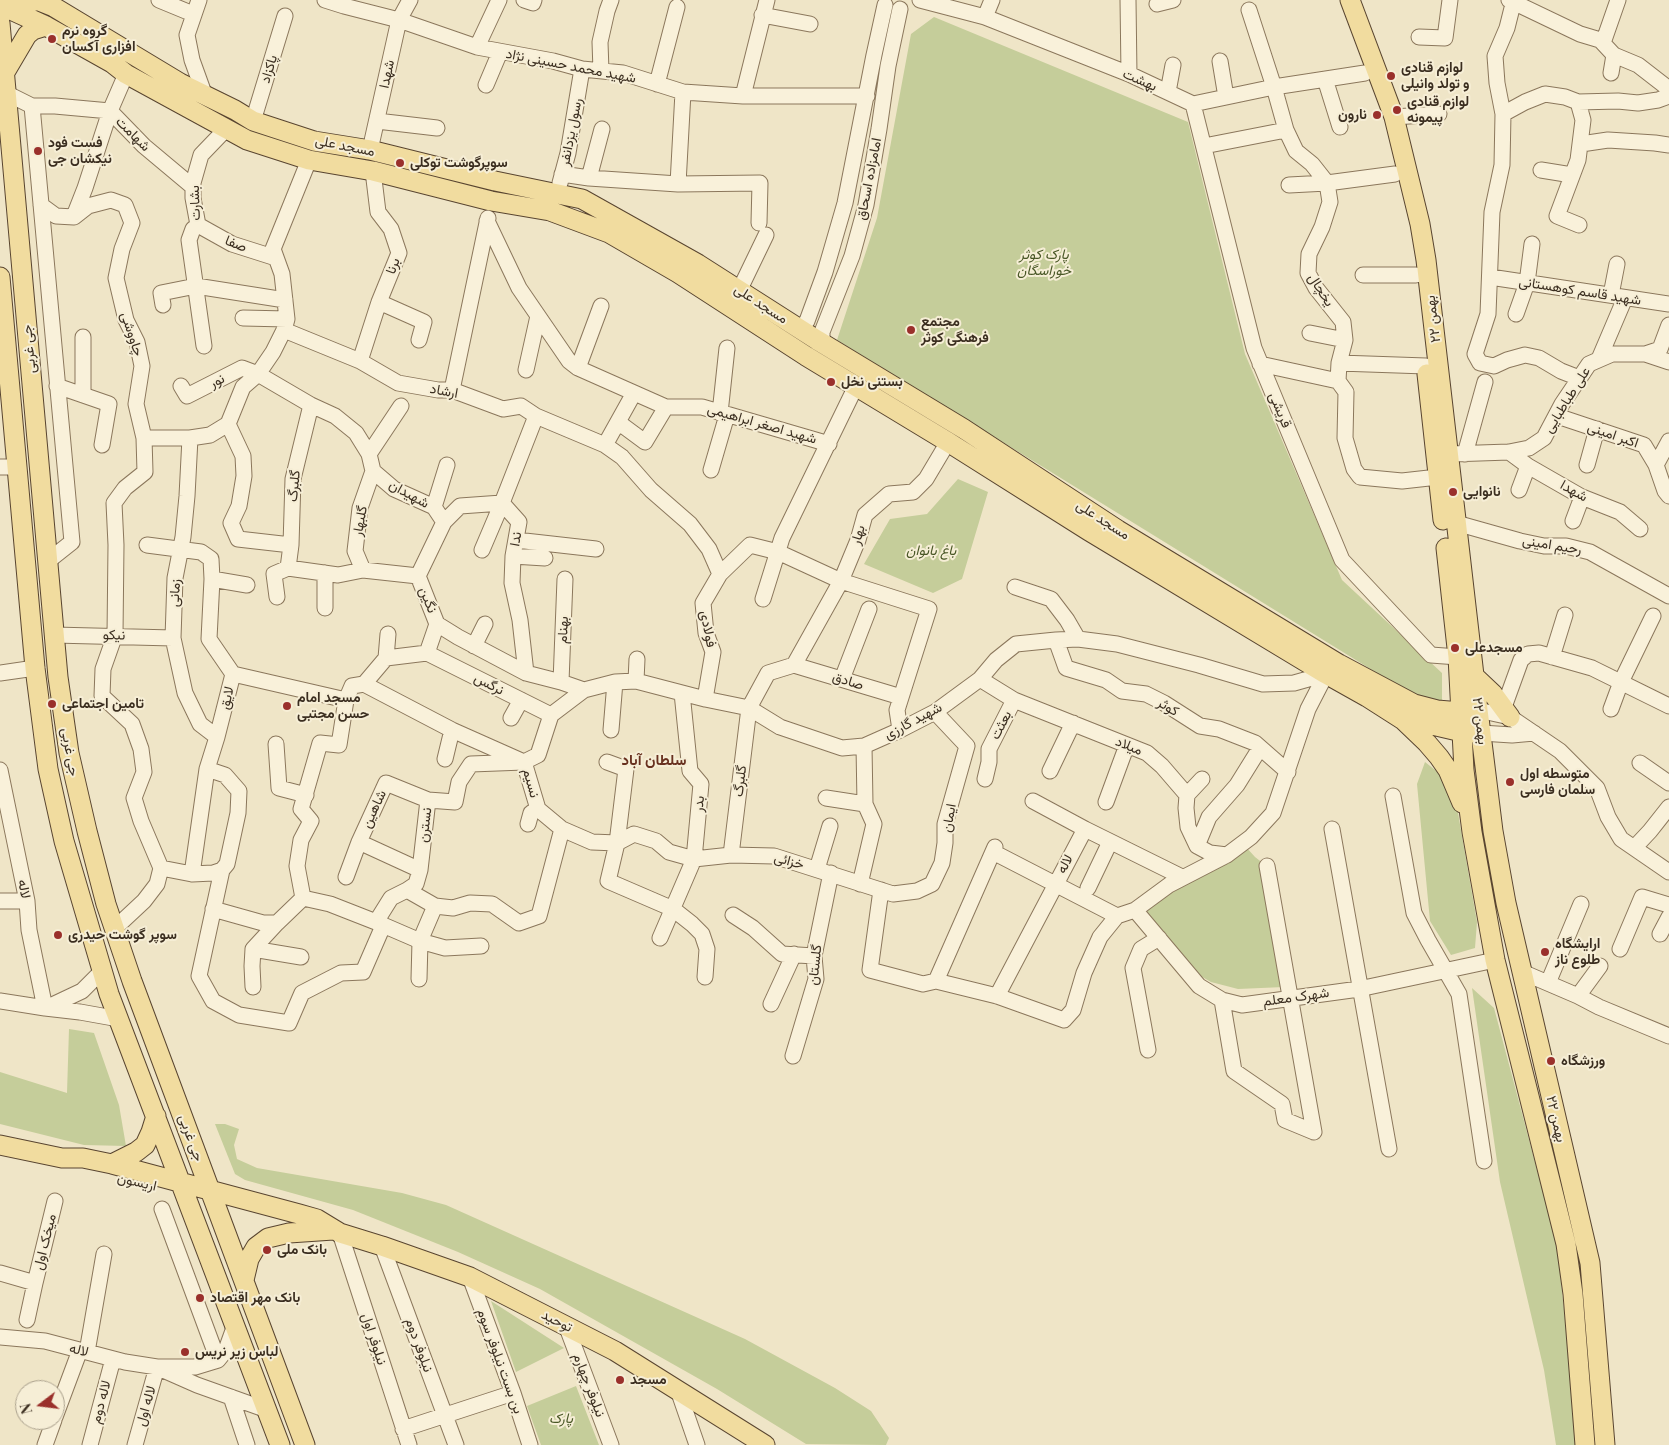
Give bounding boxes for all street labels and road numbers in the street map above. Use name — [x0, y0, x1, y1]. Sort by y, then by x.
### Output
street label: شهید محمد حسینی نژاد — [504, 45, 638, 87]
street label: پاکزاد — [257, 53, 281, 85]
street label: شهدا — [376, 58, 398, 90]
street label: بهشت — [1120, 65, 1160, 95]
street label: رسول یزدانفر — [556, 97, 586, 167]
street label: شهامت — [112, 113, 154, 155]
street label: مسجد علی — [314, 132, 376, 160]
street label: امامزاده اسحاق — [853, 136, 885, 222]
street label: بشارت — [186, 185, 204, 221]
street label: صفا — [222, 232, 250, 256]
street label: برنا — [382, 255, 404, 277]
street label: یخچال — [1304, 270, 1338, 310]
street label: شهید قاسم کوهستانی — [1518, 273, 1642, 309]
street label: مسجد علی — [731, 280, 791, 328]
street label: ۲۲ بهمن — [1422, 294, 1444, 344]
street label: چاووشی — [117, 310, 147, 358]
street label: جی غربی — [19, 324, 39, 374]
street label: علی طباطبایی — [1540, 364, 1594, 436]
street label: نور — [206, 370, 228, 392]
street label: ارشاد — [429, 380, 459, 402]
street label: قریشی — [1265, 390, 1295, 430]
street label: شهید اصغر ابراهیمی — [705, 400, 819, 448]
street label: اکبر امینی — [1585, 418, 1641, 452]
street label: گلبرگ — [284, 469, 304, 503]
street label: شهیدان — [386, 476, 432, 512]
street label: شهدا — [1557, 477, 1591, 505]
street label: مسجد علی — [1073, 496, 1133, 544]
street label: گلبهار — [349, 504, 371, 538]
street label: بهار — [847, 523, 869, 547]
street label: ندا — [506, 530, 526, 548]
street label: رحیم امینی — [1521, 532, 1583, 558]
street label: زمانی — [166, 579, 184, 607]
street label: نگین — [415, 584, 441, 616]
street label: فولادی — [696, 609, 720, 649]
street label: بهنام — [554, 616, 572, 644]
street label: نیکو — [103, 626, 125, 644]
street label: صادق — [830, 668, 866, 694]
street label: نرگس — [471, 669, 507, 699]
street label: لایق — [216, 685, 238, 711]
street label: کوثر — [1154, 694, 1182, 720]
street label: ۲۲ بهمن — [1469, 696, 1491, 746]
street label: شهید گارزی — [881, 699, 945, 743]
street label: بعثت — [987, 708, 1015, 742]
street label: جی غربی — [57, 726, 83, 778]
street label: میلاد — [1113, 733, 1145, 759]
street label: گلبرگ — [730, 764, 750, 798]
street label: نسیم — [519, 766, 543, 800]
street label: شاهین — [358, 787, 390, 831]
street label: بدر — [690, 795, 708, 813]
street label: ایمان — [938, 802, 960, 834]
street label: نسترن — [415, 806, 435, 844]
street label: خزائی — [772, 849, 806, 873]
street label: لاله — [1053, 852, 1077, 876]
street label: لاله — [14, 878, 34, 900]
street label: گلستان — [805, 944, 825, 986]
street label: شهرک معلم — [1262, 984, 1330, 1010]
street label: ۲۲ بهمن — [1542, 1094, 1570, 1144]
street label: جی غربی — [175, 1112, 207, 1164]
street label: اریسون — [116, 1169, 158, 1195]
street label: میخک اول — [30, 1212, 60, 1272]
street label: بن بست نیلوفر سوم — [473, 1306, 527, 1416]
street label: توحید — [539, 1306, 575, 1336]
street label: نیلوفر اول — [358, 1311, 390, 1367]
street label: نیلوفر دوم — [401, 1316, 437, 1374]
street label: لاله — [68, 1340, 90, 1360]
street label: نیلوفر چهارم — [569, 1351, 609, 1419]
street label: لاله دوم — [87, 1379, 115, 1425]
street label: لاله اول — [132, 1384, 160, 1428]

